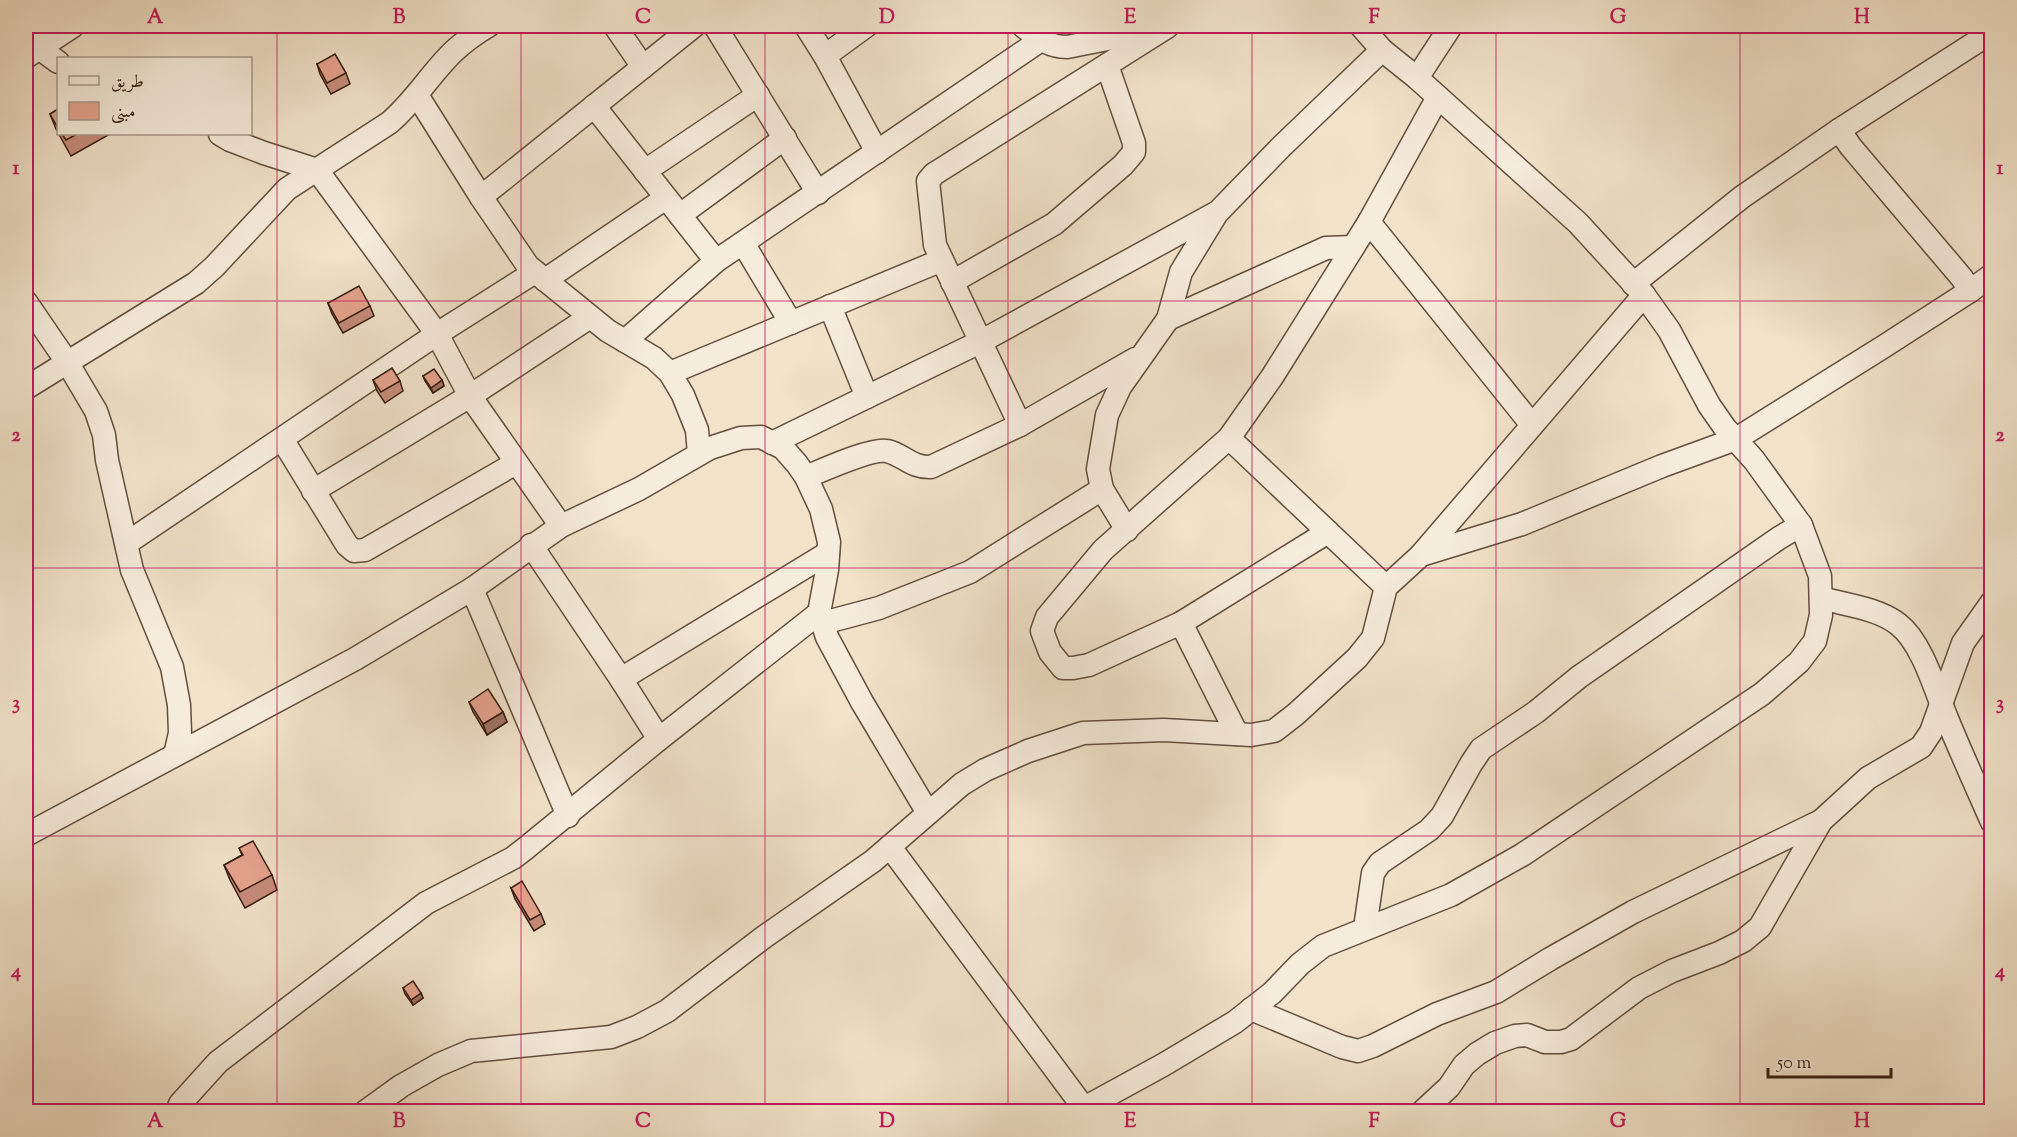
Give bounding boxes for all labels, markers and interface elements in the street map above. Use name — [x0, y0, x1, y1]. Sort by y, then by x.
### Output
text: A — [147, 4, 164, 33]
text: B — [393, 4, 406, 33]
text: C — [635, 4, 651, 33]
text: D — [879, 4, 895, 33]
text: E — [1124, 4, 1137, 33]
text: F — [1368, 4, 1380, 33]
text: G — [1610, 4, 1627, 33]
text: H — [1854, 4, 1870, 33]
legend — [57, 57, 252, 135]
text: طريق — [111, 70, 144, 96]
text: مبنى — [111, 100, 136, 126]
text: 1 — [13, 155, 20, 184]
text: 1 — [1997, 155, 2004, 184]
text: 2 — [11, 422, 21, 451]
text: 2 — [1995, 422, 2005, 451]
text: 3 — [12, 690, 20, 719]
text: 3 — [1996, 690, 2004, 719]
text: 4 — [10, 958, 21, 987]
text: 4 — [1994, 958, 2005, 987]
scale bar — [1768, 1041, 1891, 1079]
text: 50 m — [1776, 1051, 1812, 1077]
text: A — [147, 1108, 164, 1137]
text: B — [393, 1108, 406, 1137]
text: C — [635, 1108, 651, 1137]
text: D — [879, 1108, 895, 1137]
text: E — [1124, 1108, 1137, 1137]
text: F — [1368, 1108, 1380, 1137]
text: G — [1610, 1108, 1627, 1137]
text: H — [1854, 1108, 1870, 1137]

